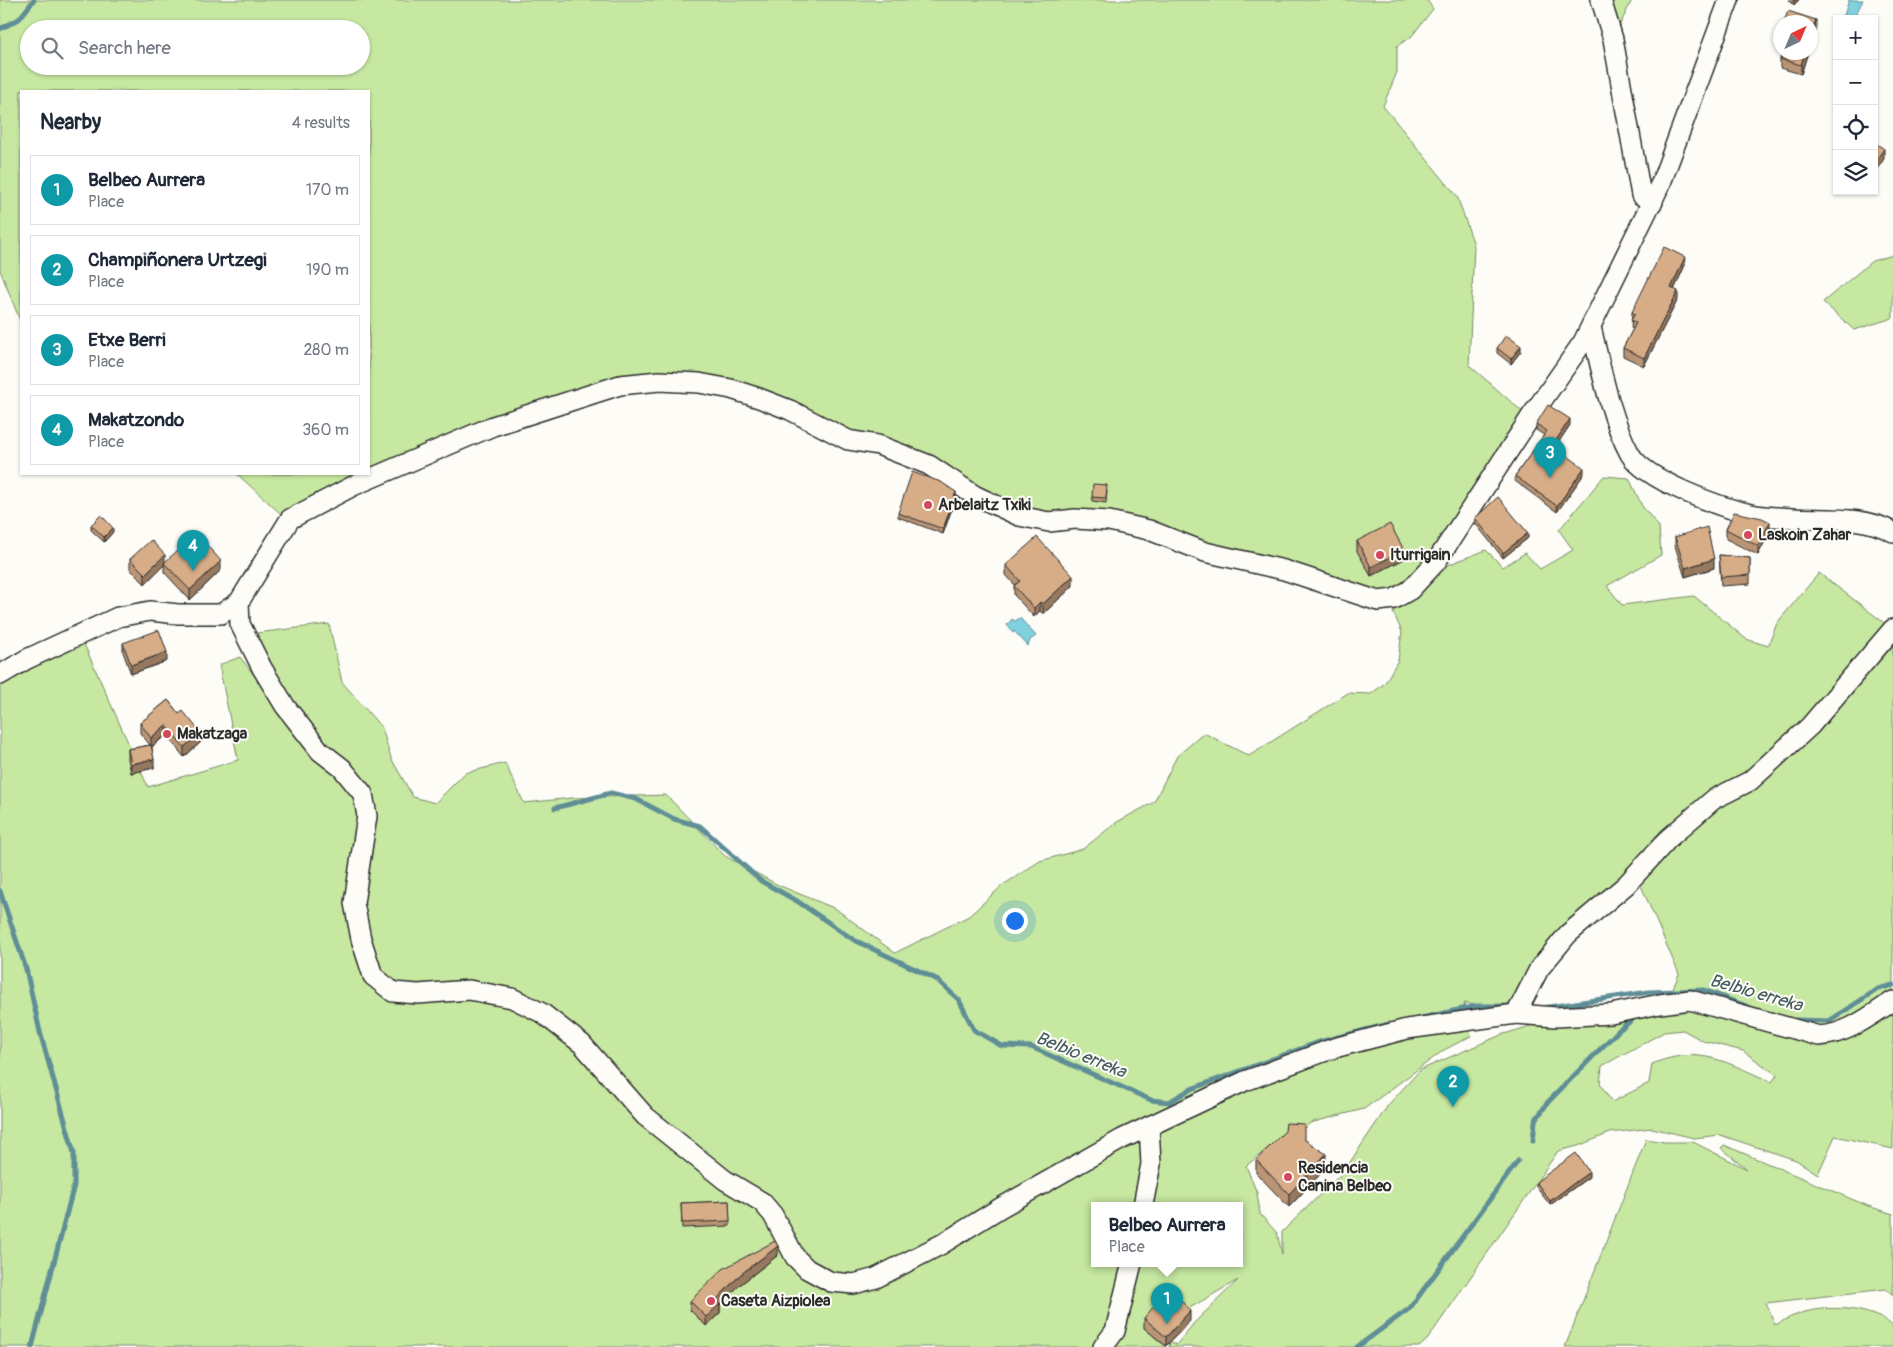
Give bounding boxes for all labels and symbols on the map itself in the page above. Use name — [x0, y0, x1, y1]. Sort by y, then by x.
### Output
north arrow — [1773, 15, 1818, 60]
pin: 3 — [1534, 437, 1566, 478]
place label: Arbelaitz Txiki — [938, 495, 1031, 515]
marker: Arbelaitz Txiki — [922, 499, 934, 511]
place label: Laskoin Zahar — [1758, 525, 1851, 545]
marker: Laskoin Zahar — [1742, 529, 1754, 541]
pin: 4 — [177, 530, 209, 571]
place label: Iturrigain — [1390, 545, 1451, 565]
marker: Iturrigain — [1374, 549, 1386, 561]
place label: Makatzaga — [177, 724, 248, 744]
marker: Makatzaga — [161, 728, 173, 740]
your location — [1002, 908, 1028, 934]
water label: Belbio erreka — [1707, 969, 1806, 1018]
water label: Belbio erreka — [1033, 1027, 1131, 1084]
pin: 2 — [1437, 1066, 1469, 1107]
place label: Residencia Canina Belbeo — [1298, 1158, 1392, 1196]
marker: Residencia Canina Belbeo — [1282, 1171, 1294, 1183]
pin: 1 — [1151, 1283, 1183, 1324]
place label: Caseta Aizpiolea — [721, 1291, 831, 1311]
marker: Caseta Aizpiolea — [705, 1295, 717, 1307]

